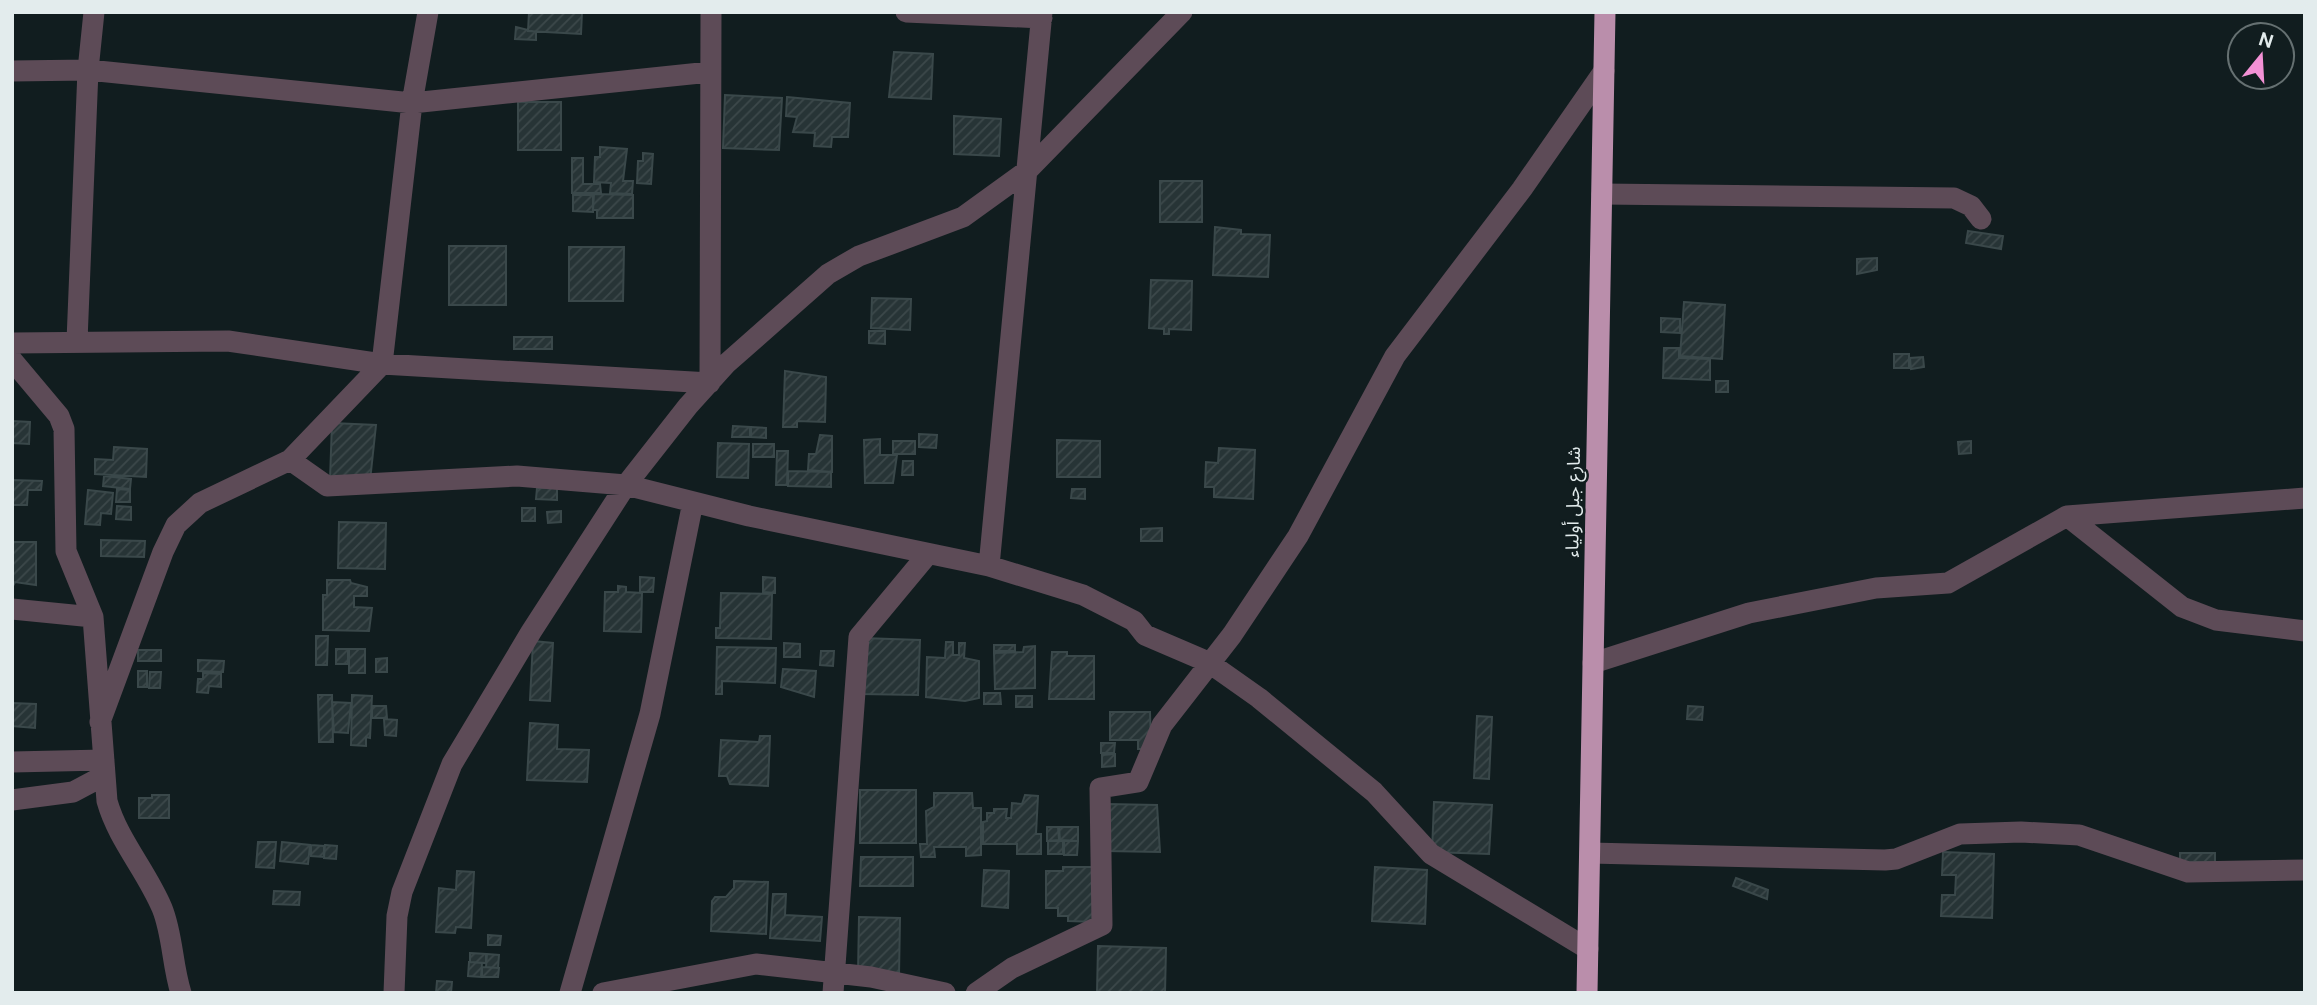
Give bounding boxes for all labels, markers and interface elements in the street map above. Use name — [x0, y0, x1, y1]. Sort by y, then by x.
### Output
north arrow — [2226, 21, 2296, 91]
text: N — [2256, 26, 2277, 54]
street label: شارع جبل أولياء — [1560, 446, 1588, 558]

